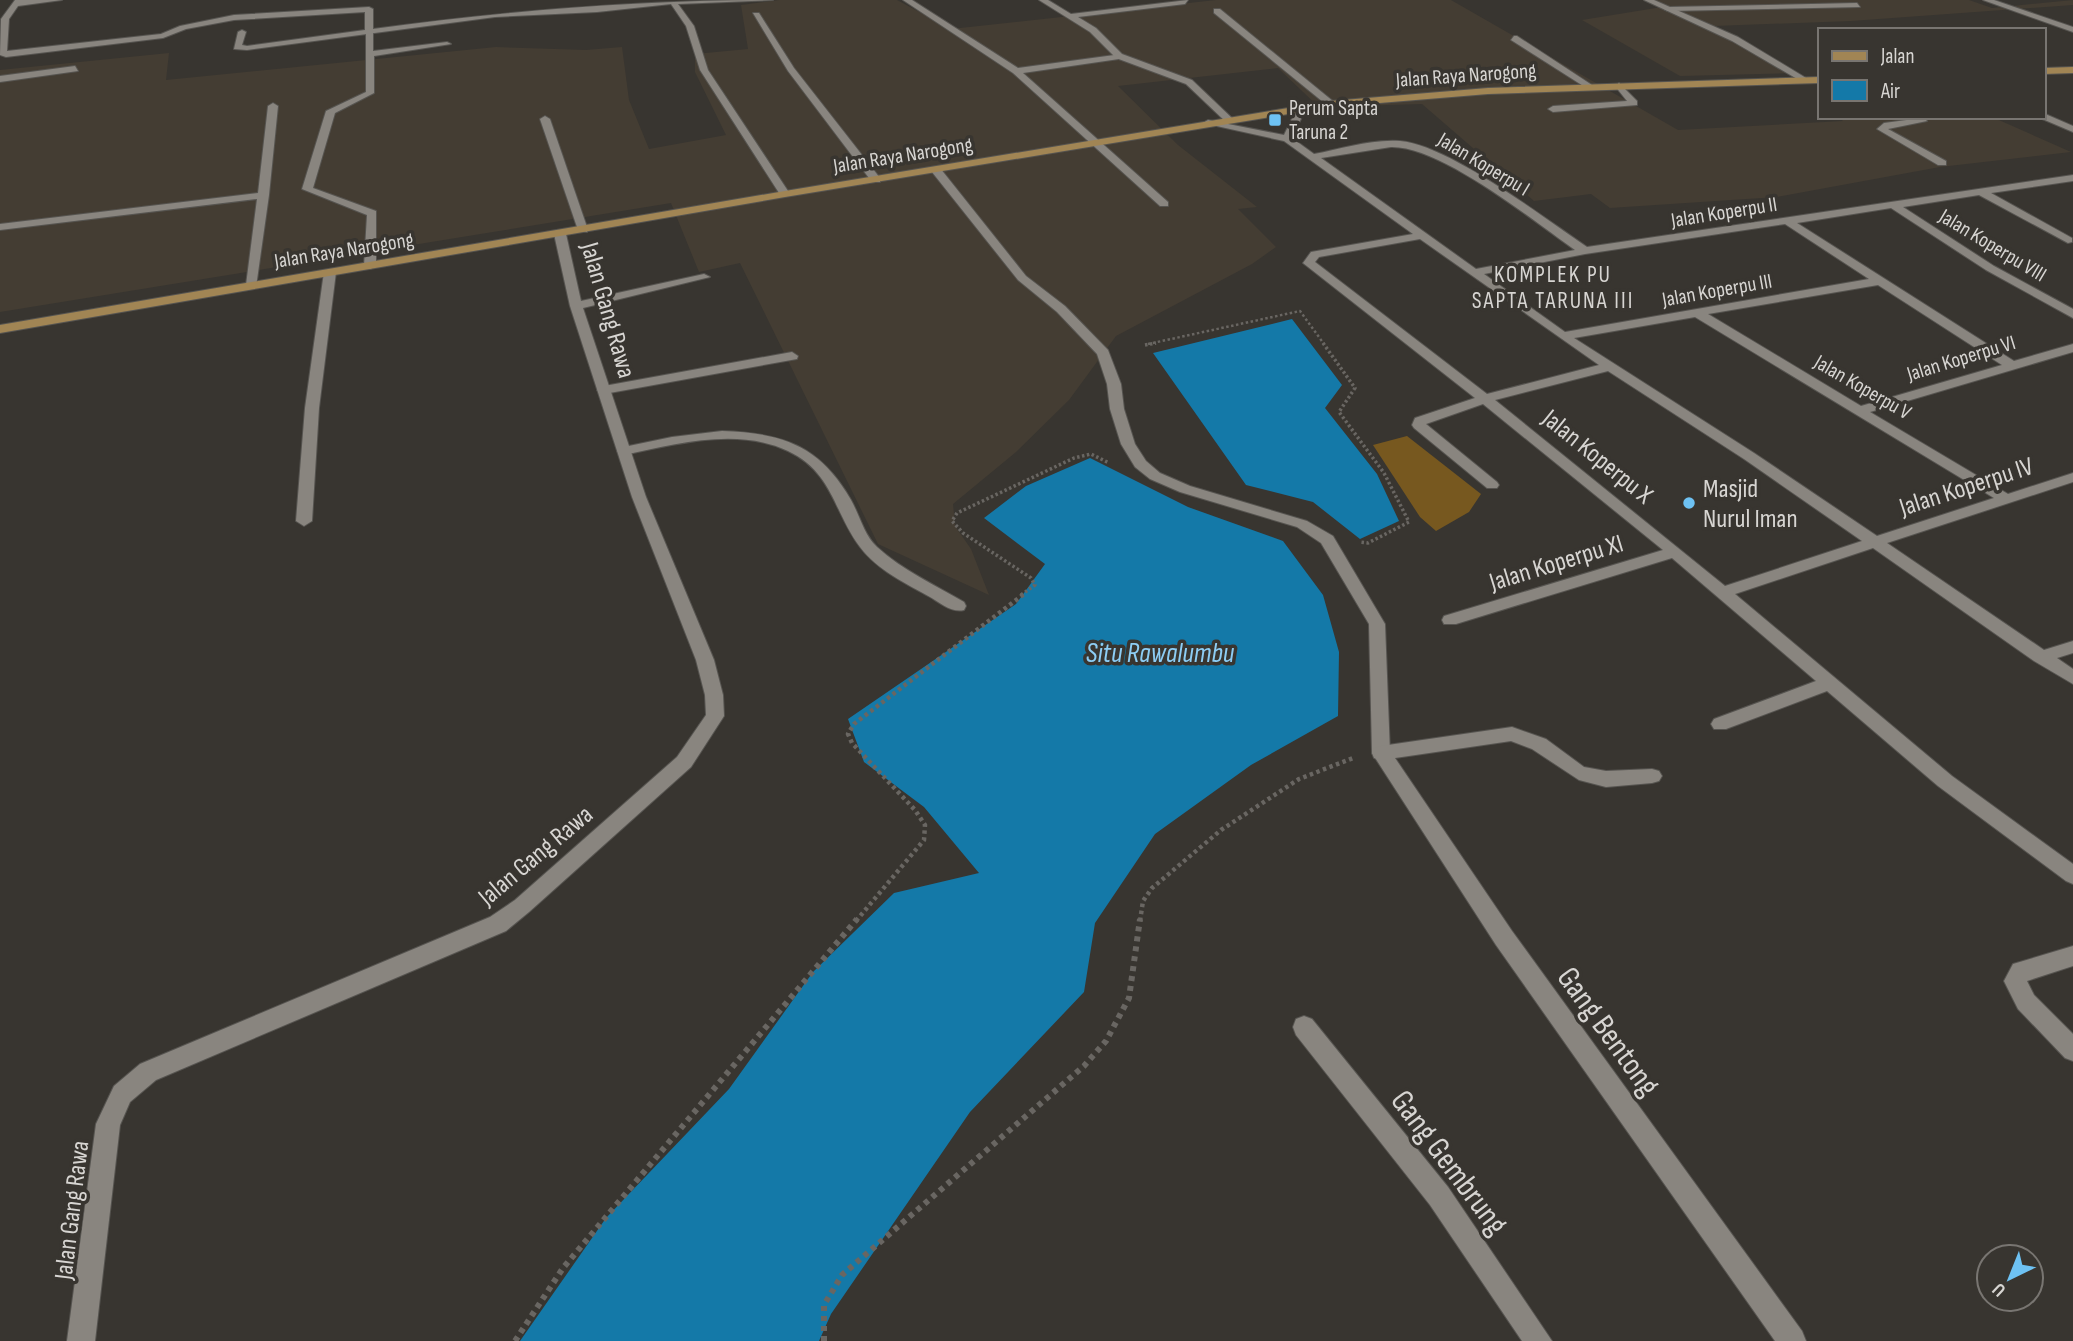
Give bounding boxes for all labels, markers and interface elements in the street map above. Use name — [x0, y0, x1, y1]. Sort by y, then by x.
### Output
legend — [1818, 28, 2045, 119]
text: Jalan — [1880, 44, 1914, 69]
street label: Jalan Raya Narogong — [1394, 58, 1537, 93]
text: Air — [1880, 79, 1900, 104]
place label: Perum Sapta Taruna 2 — [1289, 96, 1378, 145]
marker: Perum Sapta Taruna 2 — [1267, 112, 1283, 128]
street label: Jalan Koperpu I — [1432, 127, 1534, 202]
street label: Jalan Raya Narogong — [831, 132, 975, 179]
street label: Jalan Koperpu II — [1668, 192, 1779, 233]
street label: Jalan Koperpu VIII — [1934, 203, 2051, 287]
street label: Jalan Raya Narogong — [272, 227, 416, 274]
street label: Jalan Gang Rawa — [573, 238, 642, 382]
district label: KOMPLEK PU SAPTA TARUNA III — [1472, 261, 1634, 315]
street label: Jalan Koperpu III — [1659, 269, 1774, 313]
street label: Jalan Koperpu VI — [1903, 330, 2018, 387]
street label: Jalan Koperpu V — [1809, 349, 1916, 426]
street label: Jalan Koperpu X — [1535, 403, 1658, 511]
street label: Jalan Koperpu IV — [1895, 451, 2038, 524]
place label: Masjid Nurul Iman — [1703, 474, 1798, 535]
marker: Masjid Nurul Iman — [1681, 495, 1697, 511]
street label: Jalan Koperpu XI — [1485, 528, 1627, 599]
water label: Situ Rawalumbu — [1086, 637, 1235, 670]
street label: Jalan Gang Rawa — [472, 799, 599, 914]
street label: Gang Bentong — [1548, 960, 1668, 1104]
street label: Gang Gembrung — [1382, 1083, 1516, 1243]
street label: Jalan Gang Rawa — [48, 1139, 96, 1282]
north arrow — [1975, 1243, 2045, 1313]
text: U — [1988, 1278, 2011, 1301]

